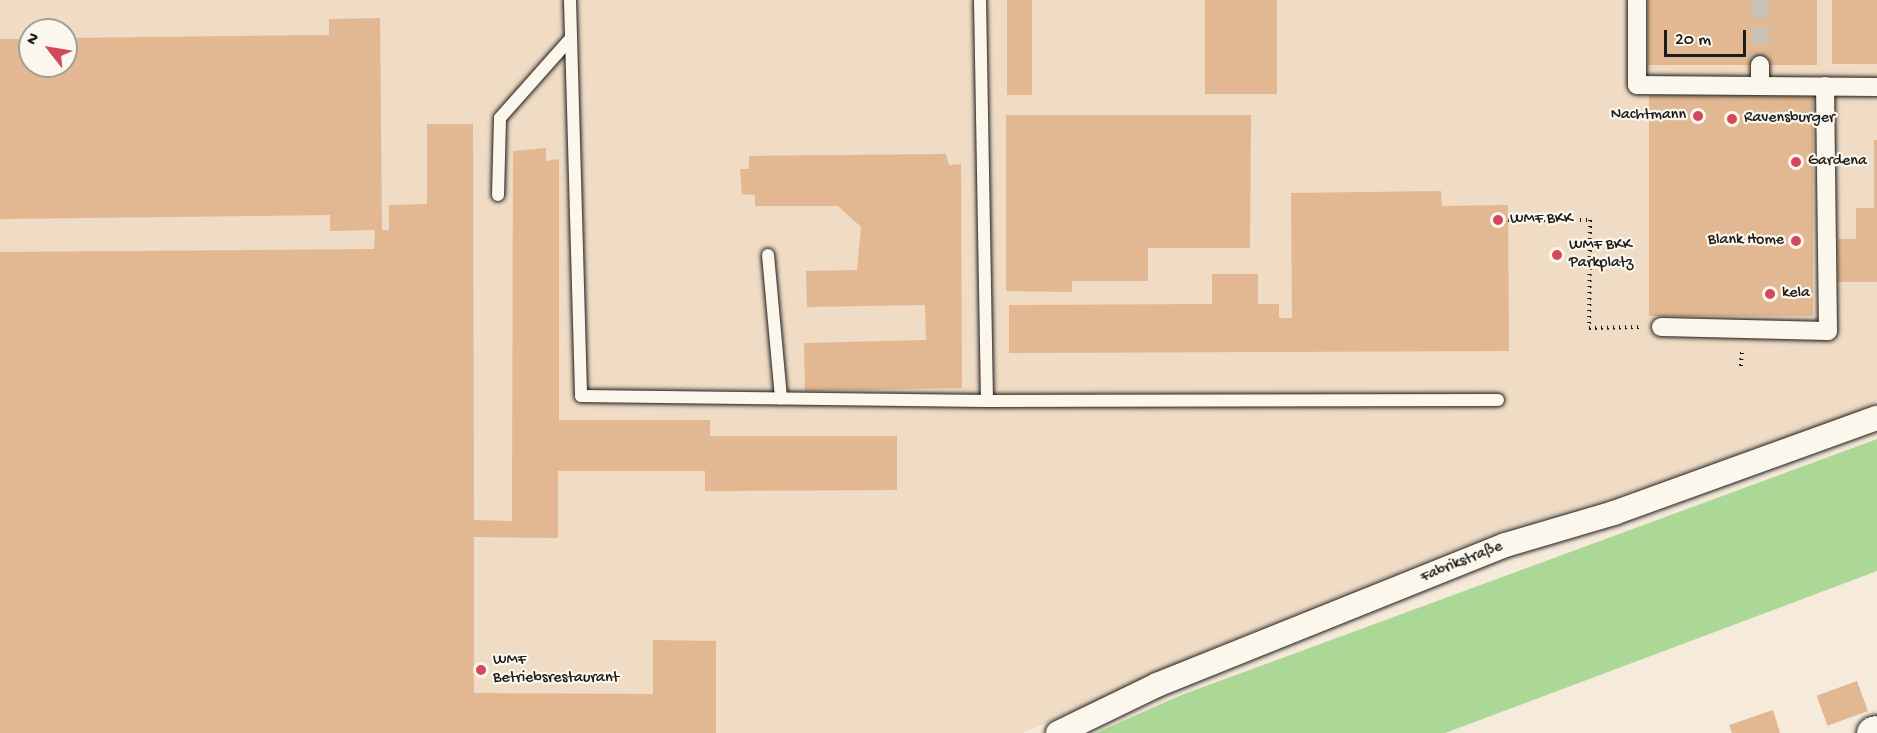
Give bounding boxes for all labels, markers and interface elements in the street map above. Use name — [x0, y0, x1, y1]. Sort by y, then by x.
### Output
north arrow — [18, 18, 78, 78]
scale bar — [1667, 18, 1750, 56]
text: N — [23, 30, 45, 49]
text: 20 m — [1675, 30, 1711, 51]
place label: Nachtmann — [1611, 106, 1686, 126]
marker: Nachtmann — [1691, 109, 1705, 123]
place label: Ravensburger — [1744, 109, 1835, 129]
marker: Ravensburger — [1725, 112, 1739, 126]
place label: Gardena — [1808, 152, 1867, 172]
marker: Gardena — [1789, 155, 1803, 169]
place label: WMF BKK — [1510, 210, 1572, 230]
marker: WMF BKK — [1491, 213, 1505, 227]
place label: Blank Home — [1708, 231, 1784, 251]
marker: Blank Home — [1789, 234, 1803, 248]
place label: WMF BKK Parkplatz — [1569, 236, 1633, 274]
marker: WMF BKK Parkplatz — [1550, 248, 1564, 262]
place label: kela — [1782, 284, 1810, 304]
marker: kela — [1763, 287, 1777, 301]
street label: Fabrikstraße — [1418, 538, 1506, 588]
place label: WMF Betriebsrestaurant — [493, 651, 619, 689]
marker: WMF Betriebsrestaurant — [474, 663, 488, 677]

